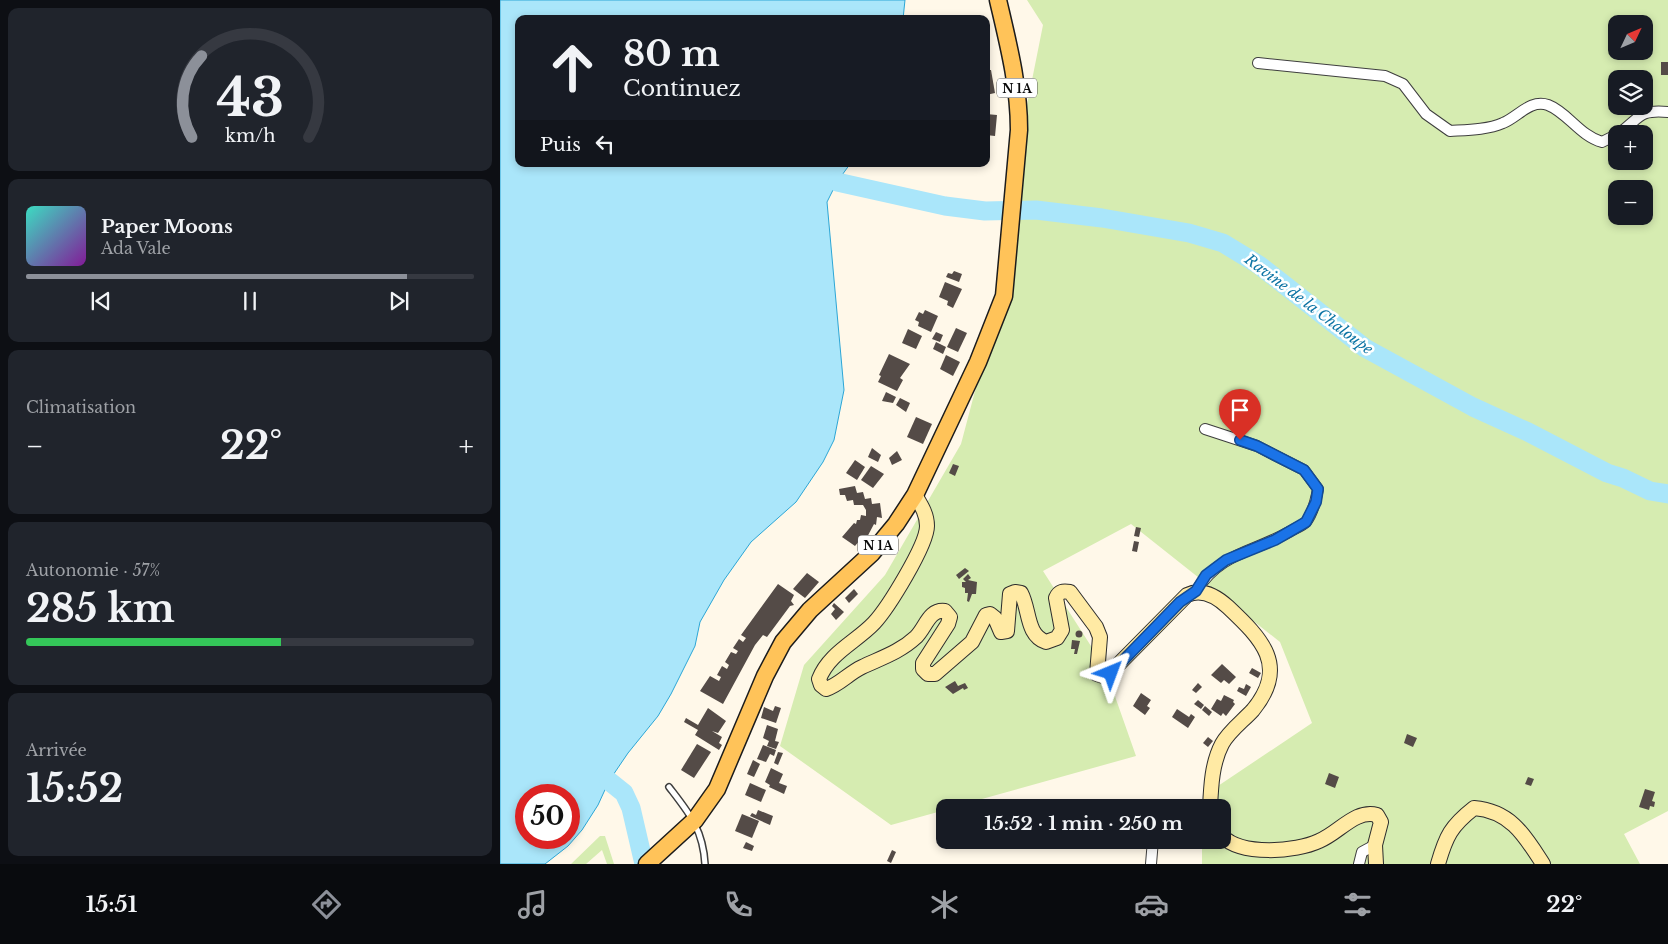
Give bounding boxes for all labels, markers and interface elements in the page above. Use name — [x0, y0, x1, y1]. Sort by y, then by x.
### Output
north arrow — [1608, 15, 1652, 60]
map controls — [1608, 15, 1653, 225]
text: 80 m — [623, 32, 720, 75]
icon: ahead — [540, 35, 605, 100]
text: 43 — [216, 66, 284, 130]
button: layers — [1608, 70, 1653, 115]
text: Continuez — [623, 75, 741, 102]
road number: N 1A — [997, 78, 1037, 98]
text: km/h — [225, 125, 275, 147]
button: + — [1608, 125, 1653, 170]
icon: left — [591, 130, 619, 158]
text: Puis — [540, 133, 581, 156]
button: − — [1608, 180, 1653, 225]
text: Paper Moons — [101, 215, 233, 238]
text: Ada Vale — [101, 238, 171, 258]
water label: Ravine de la Chaloupe — [1240, 249, 1377, 359]
icon: previous — [87, 287, 115, 315]
icon: pause — [236, 287, 264, 315]
icon: next — [385, 287, 413, 315]
pin — [1219, 389, 1261, 440]
icon: arrive — [1226, 396, 1254, 424]
text: Climatisation — [26, 397, 136, 417]
text: 22° — [220, 422, 282, 469]
text: − — [26, 429, 44, 464]
text: + — [459, 429, 474, 464]
road number: N 1A — [858, 536, 898, 554]
text: Autonomie · 57% — [26, 560, 160, 580]
text: 285 km — [26, 585, 175, 632]
position arrow — [1084, 646, 1136, 698]
text: Arrivée — [26, 740, 87, 760]
text: 15:52 — [26, 765, 123, 812]
speed limit sign: 50 — [515, 784, 580, 849]
text: 15:52 · 1 min · 250 m — [984, 812, 1183, 835]
icon: directions — [309, 887, 344, 922]
icon: music — [515, 887, 550, 922]
icon: phone — [721, 887, 756, 922]
icon: climate — [927, 887, 962, 922]
icon: car — [1134, 887, 1169, 922]
icon: filters — [1340, 887, 1375, 922]
text: 15:51 — [86, 891, 137, 918]
text: 22° — [1546, 891, 1582, 918]

